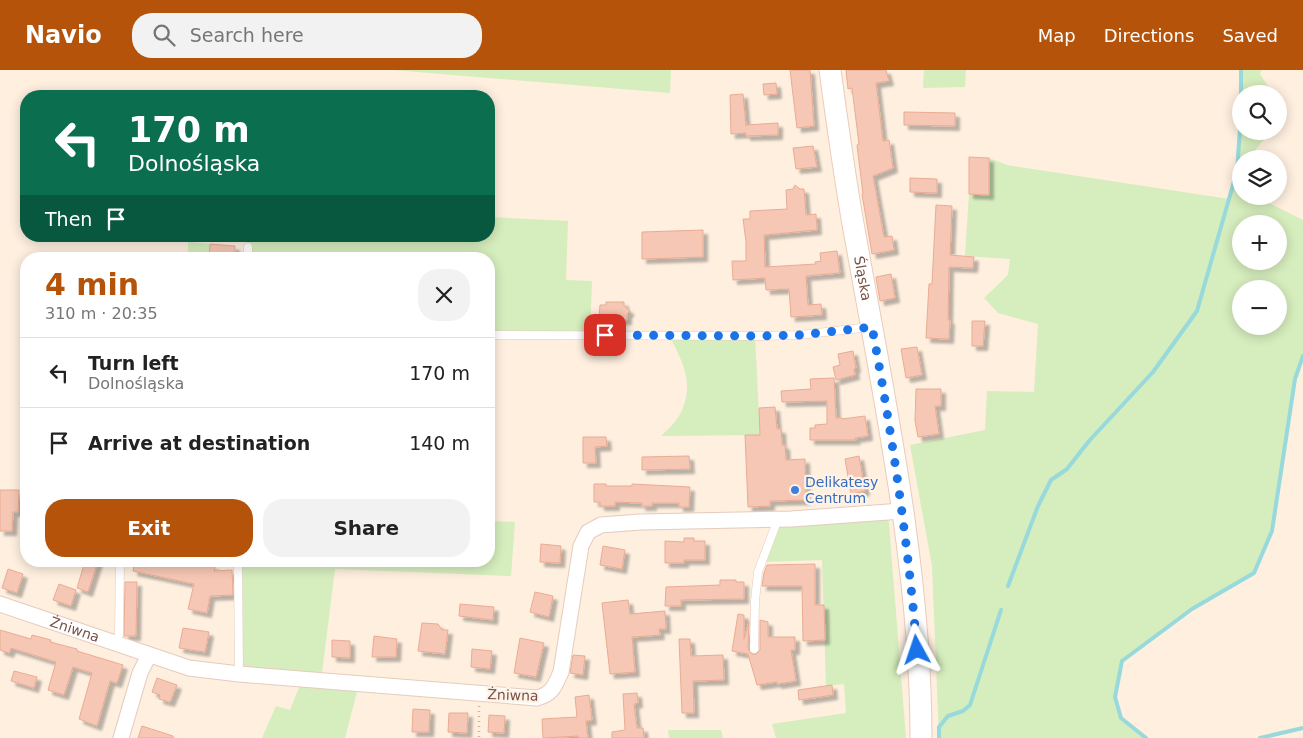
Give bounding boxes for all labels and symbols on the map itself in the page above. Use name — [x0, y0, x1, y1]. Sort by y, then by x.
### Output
street label: Śląska — [851, 255, 875, 302]
pin — [584, 314, 626, 356]
place label: Delikatesy Centrum — [805, 474, 878, 506]
marker: Delikatesy Centrum — [789, 484, 801, 496]
street label: Żniwna — [48, 613, 102, 645]
position arrow — [890, 623, 942, 675]
street label: Żniwna — [487, 685, 539, 704]

